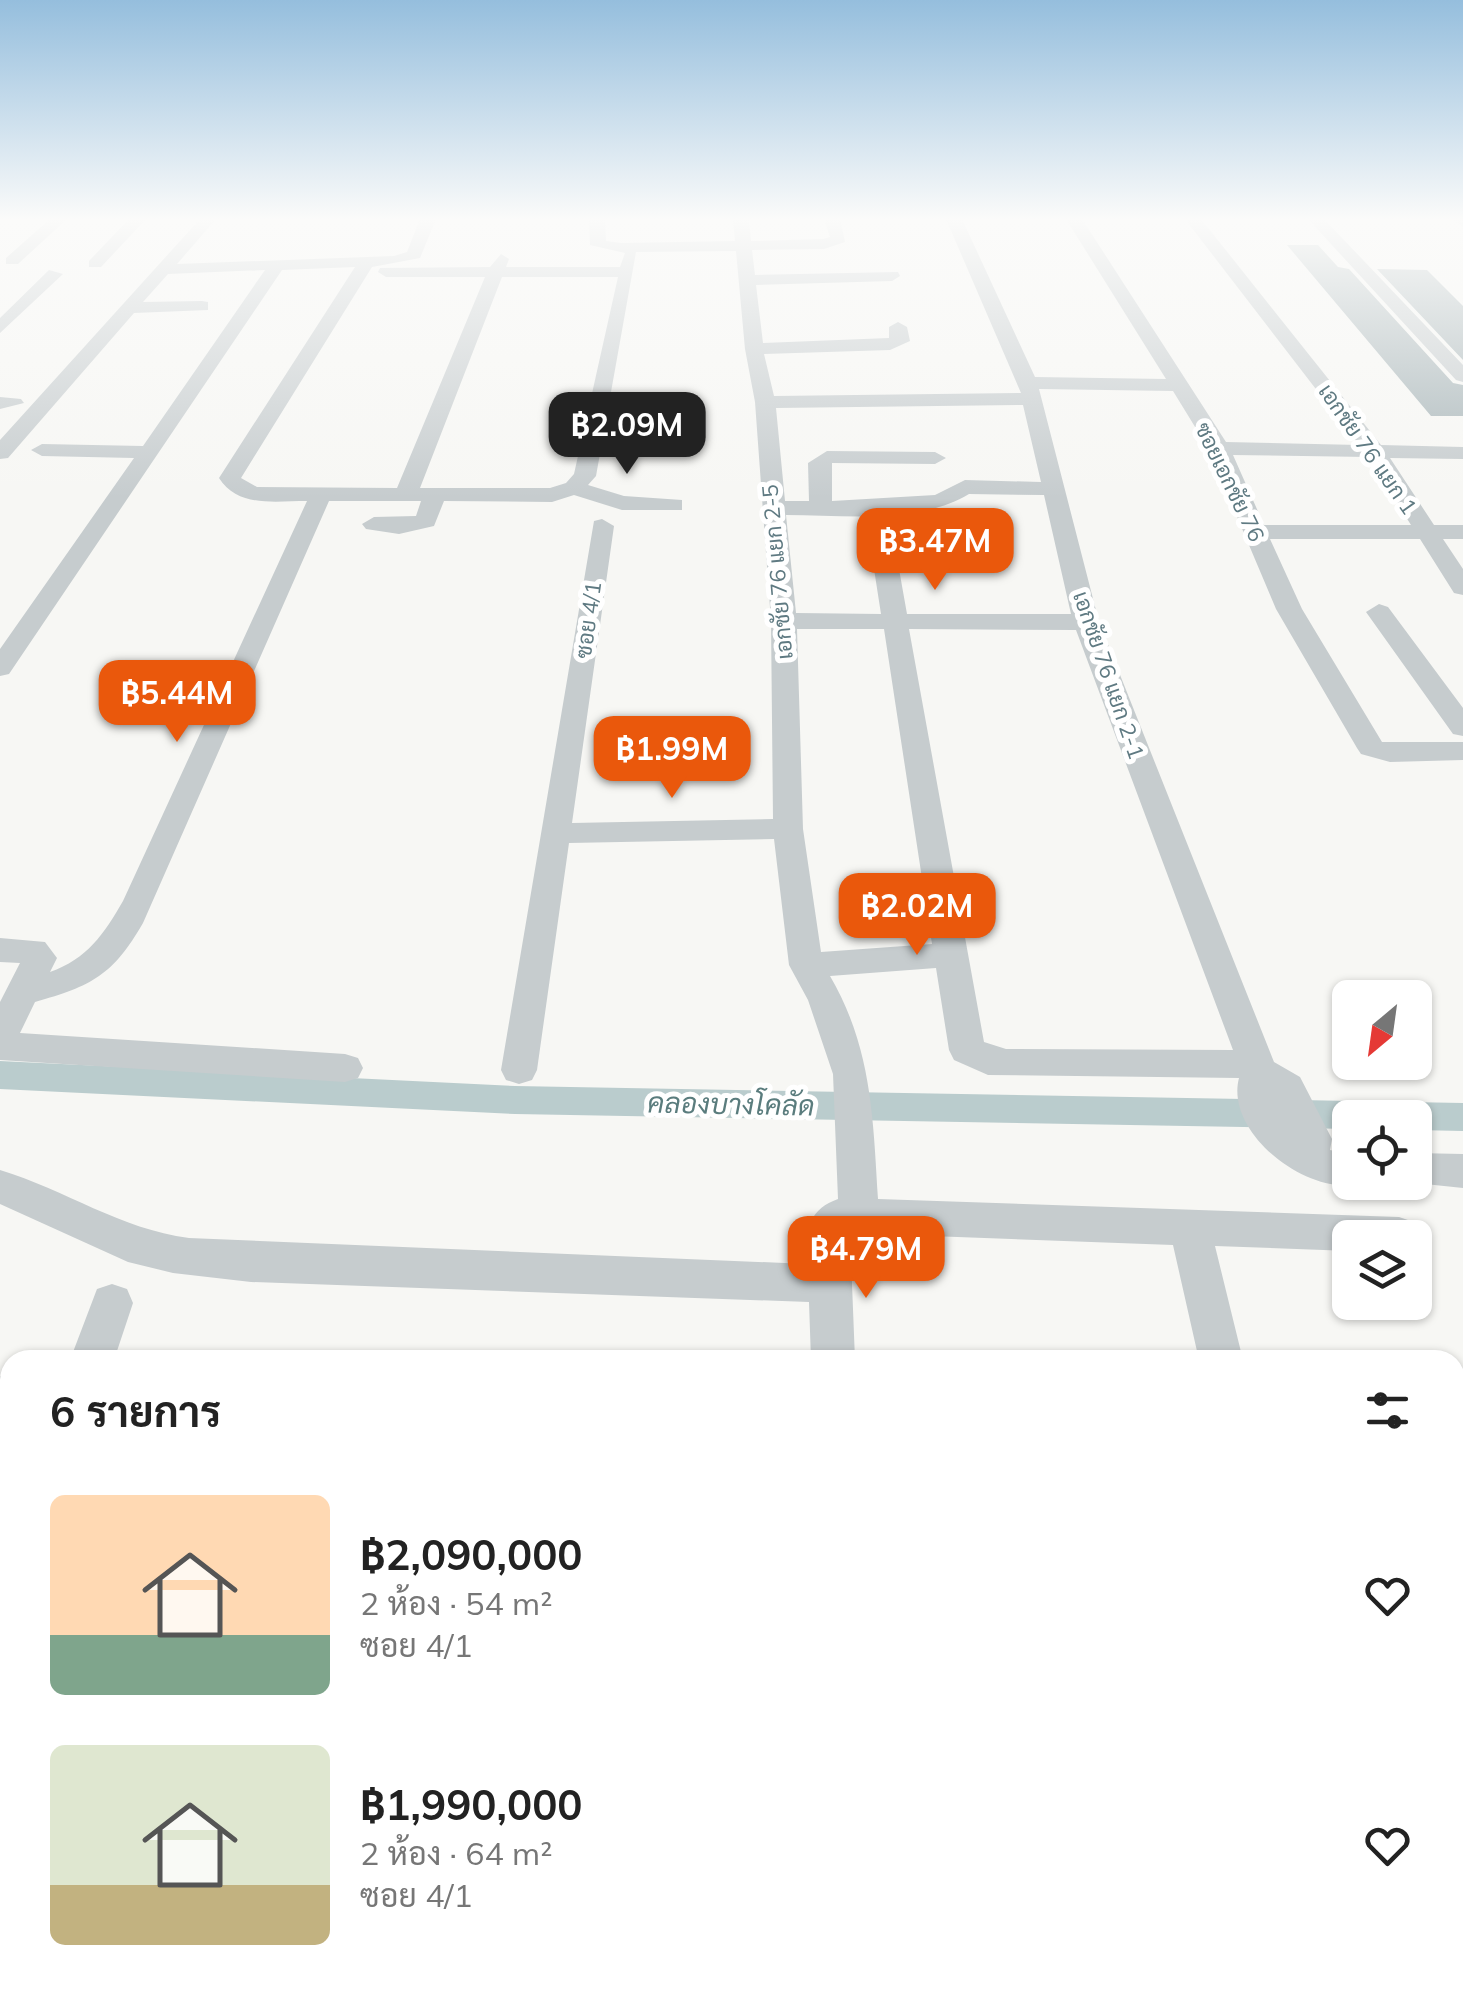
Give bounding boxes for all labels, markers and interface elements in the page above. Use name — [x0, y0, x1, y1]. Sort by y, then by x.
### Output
street label: เอกชัย 76 แยก 1 — [1313, 378, 1423, 520]
pin: ฿2.09M — [546, 392, 708, 477]
text: ฿2.09M — [571, 404, 683, 444]
street label: ซอยเอกชัย 76 — [1189, 418, 1271, 546]
street label: เอกชัย 76 แยก 2-5 — [755, 483, 799, 661]
pin: ฿3.47M — [854, 508, 1016, 593]
text: ฿3.47M — [879, 520, 991, 560]
street label: ซอย 4/1 — [569, 580, 607, 660]
street label: เอกชัย 76 แยก 2-1 — [1067, 587, 1151, 763]
pin: ฿5.44M — [96, 660, 258, 745]
text: ฿5.44M — [121, 672, 233, 712]
pin: ฿1.99M — [591, 716, 753, 801]
text: ฿1.99M — [616, 728, 728, 768]
pin: ฿2.02M — [836, 873, 998, 958]
text: ฿2.02M — [861, 885, 973, 925]
north arrow — [1332, 980, 1432, 1080]
map controls — [1332, 980, 1432, 1320]
water label: คลองบางโคลัด — [647, 1084, 815, 1122]
button: locate — [1332, 1100, 1432, 1200]
pin: ฿4.79M — [785, 1216, 947, 1301]
button: layers — [1332, 1220, 1432, 1320]
text: ฿4.79M — [810, 1228, 922, 1268]
icon: filters — [1360, 1383, 1415, 1438]
text: 6 รายการ — [50, 1385, 221, 1438]
text: ฿2,090,000 — [360, 1528, 583, 1581]
icon: home — [130, 1535, 250, 1655]
icon: heart — [1360, 1568, 1415, 1623]
text: 2 ห้อง · 54 m² — [360, 1583, 552, 1623]
text: ซอย 4/1 — [360, 1625, 473, 1665]
text: ฿1,990,000 — [360, 1778, 583, 1831]
icon: home — [130, 1785, 250, 1905]
icon: heart — [1360, 1818, 1415, 1873]
text: 2 ห้อง · 64 m² — [360, 1833, 552, 1873]
text: ซอย 4/1 — [360, 1875, 473, 1915]

